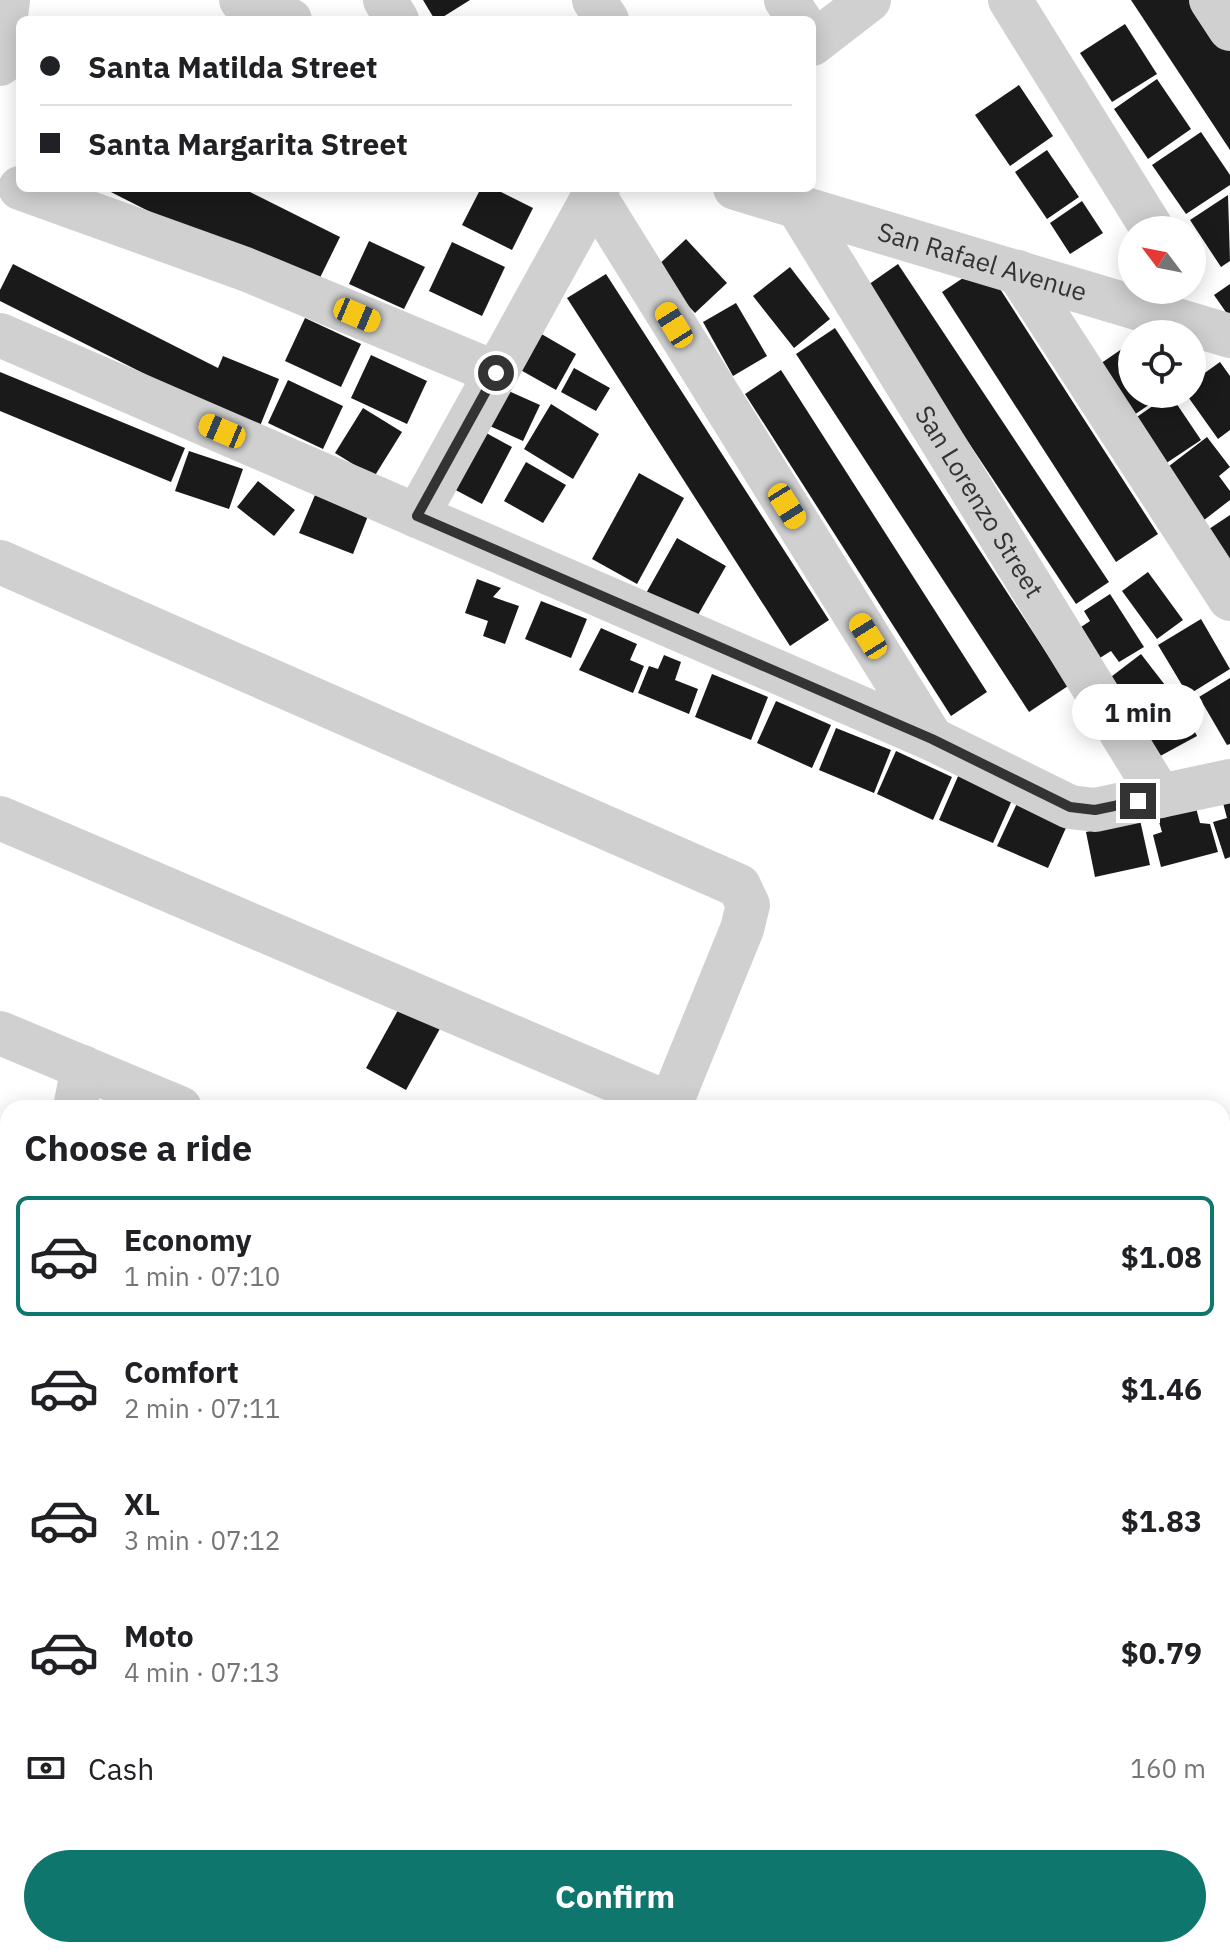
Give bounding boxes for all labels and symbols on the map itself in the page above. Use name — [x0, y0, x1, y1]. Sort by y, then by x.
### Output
street label: San Rafael Avenue — [874, 214, 1091, 308]
north arrow — [1118, 216, 1206, 304]
car — [330, 295, 384, 335]
car — [651, 298, 697, 352]
route start — [478, 355, 514, 391]
street label: San Lorenzo Street — [908, 399, 1052, 604]
car — [195, 411, 249, 451]
car — [764, 479, 810, 533]
car — [845, 609, 891, 663]
callout: 1 min — [1072, 685, 1204, 741]
route end — [1120, 783, 1156, 819]

